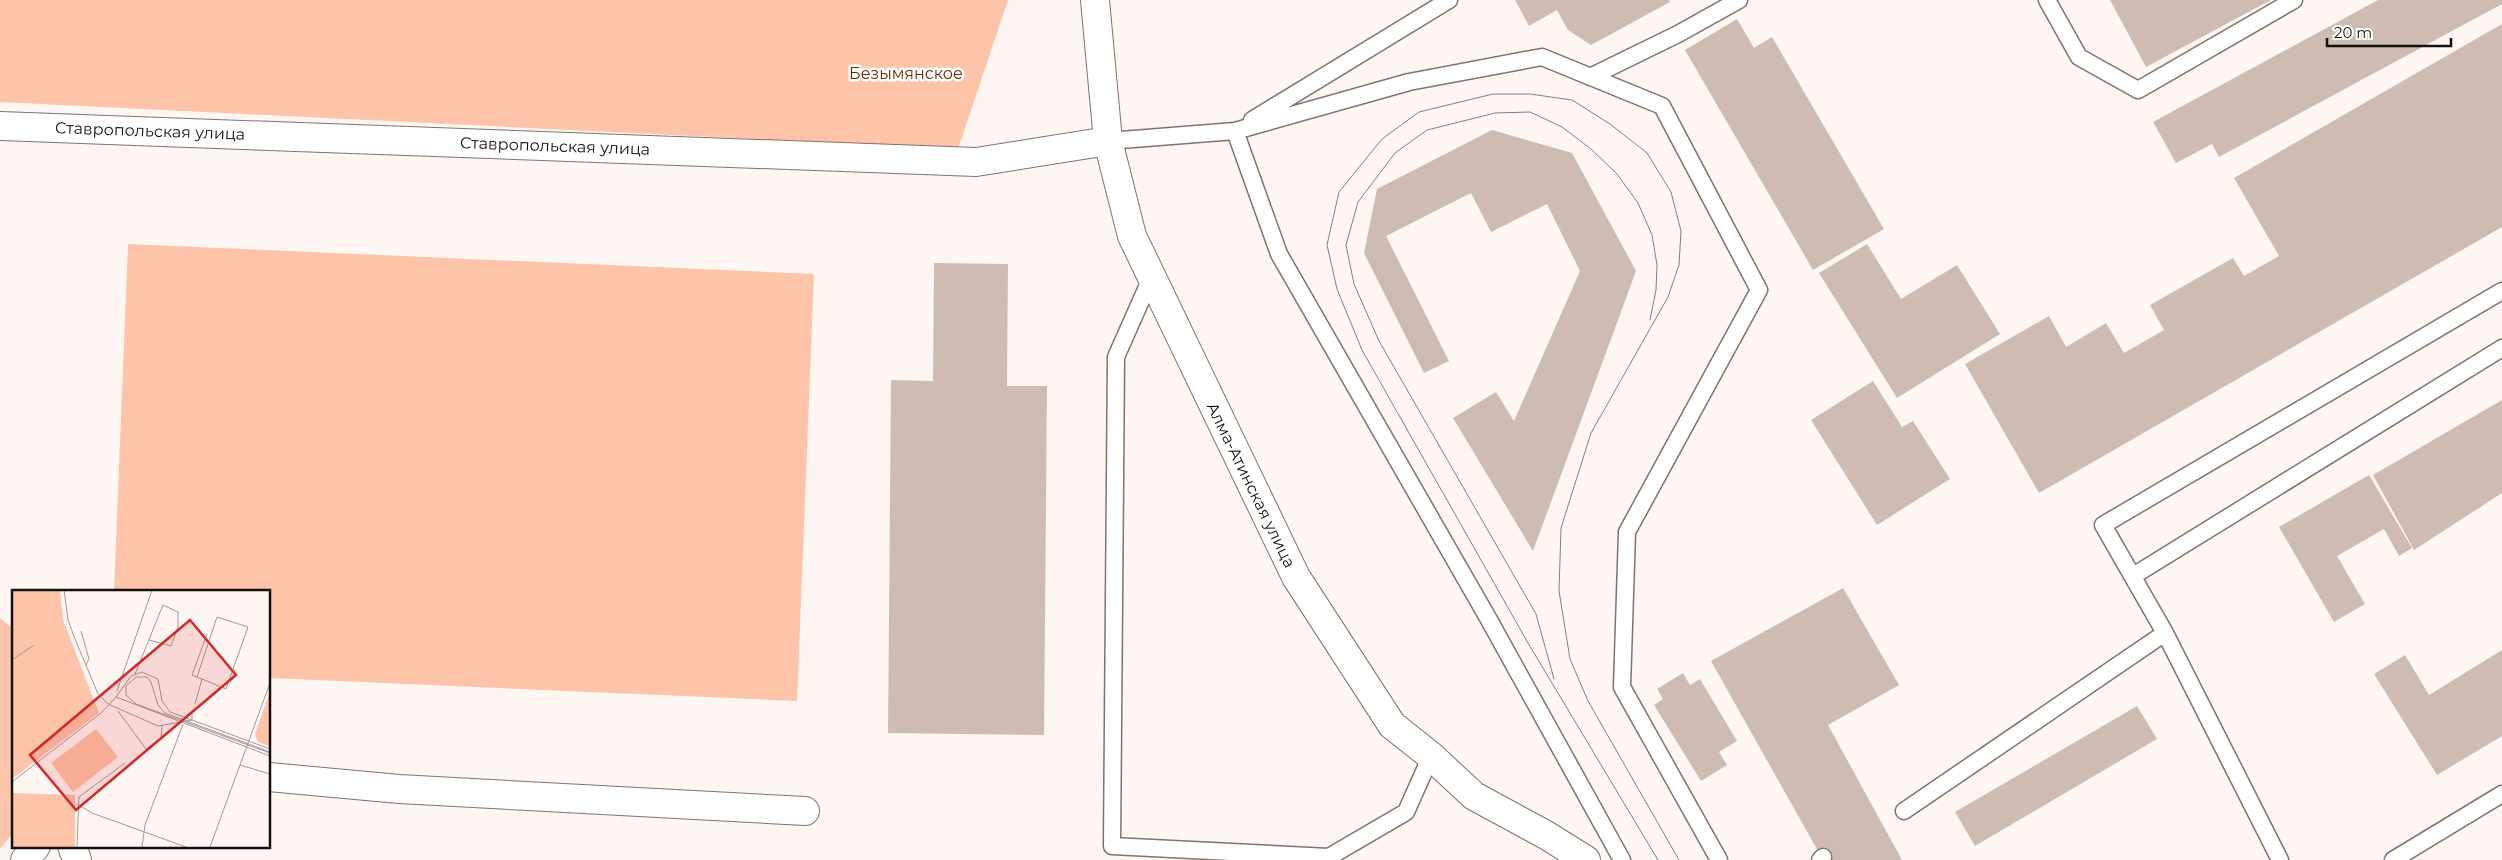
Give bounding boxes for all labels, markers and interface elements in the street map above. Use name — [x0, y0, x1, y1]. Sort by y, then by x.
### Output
scale bar — [2327, 15, 2451, 47]
text: 20 m — [2334, 23, 2372, 42]
park label: Безымянское — [849, 64, 963, 83]
street label: Ставропольская улица — [55, 118, 245, 144]
street label: Ставропольская улица — [460, 133, 650, 159]
street label: Алма-Атинская улица — [1203, 399, 1299, 571]
inset map — [12, 590, 270, 848]

